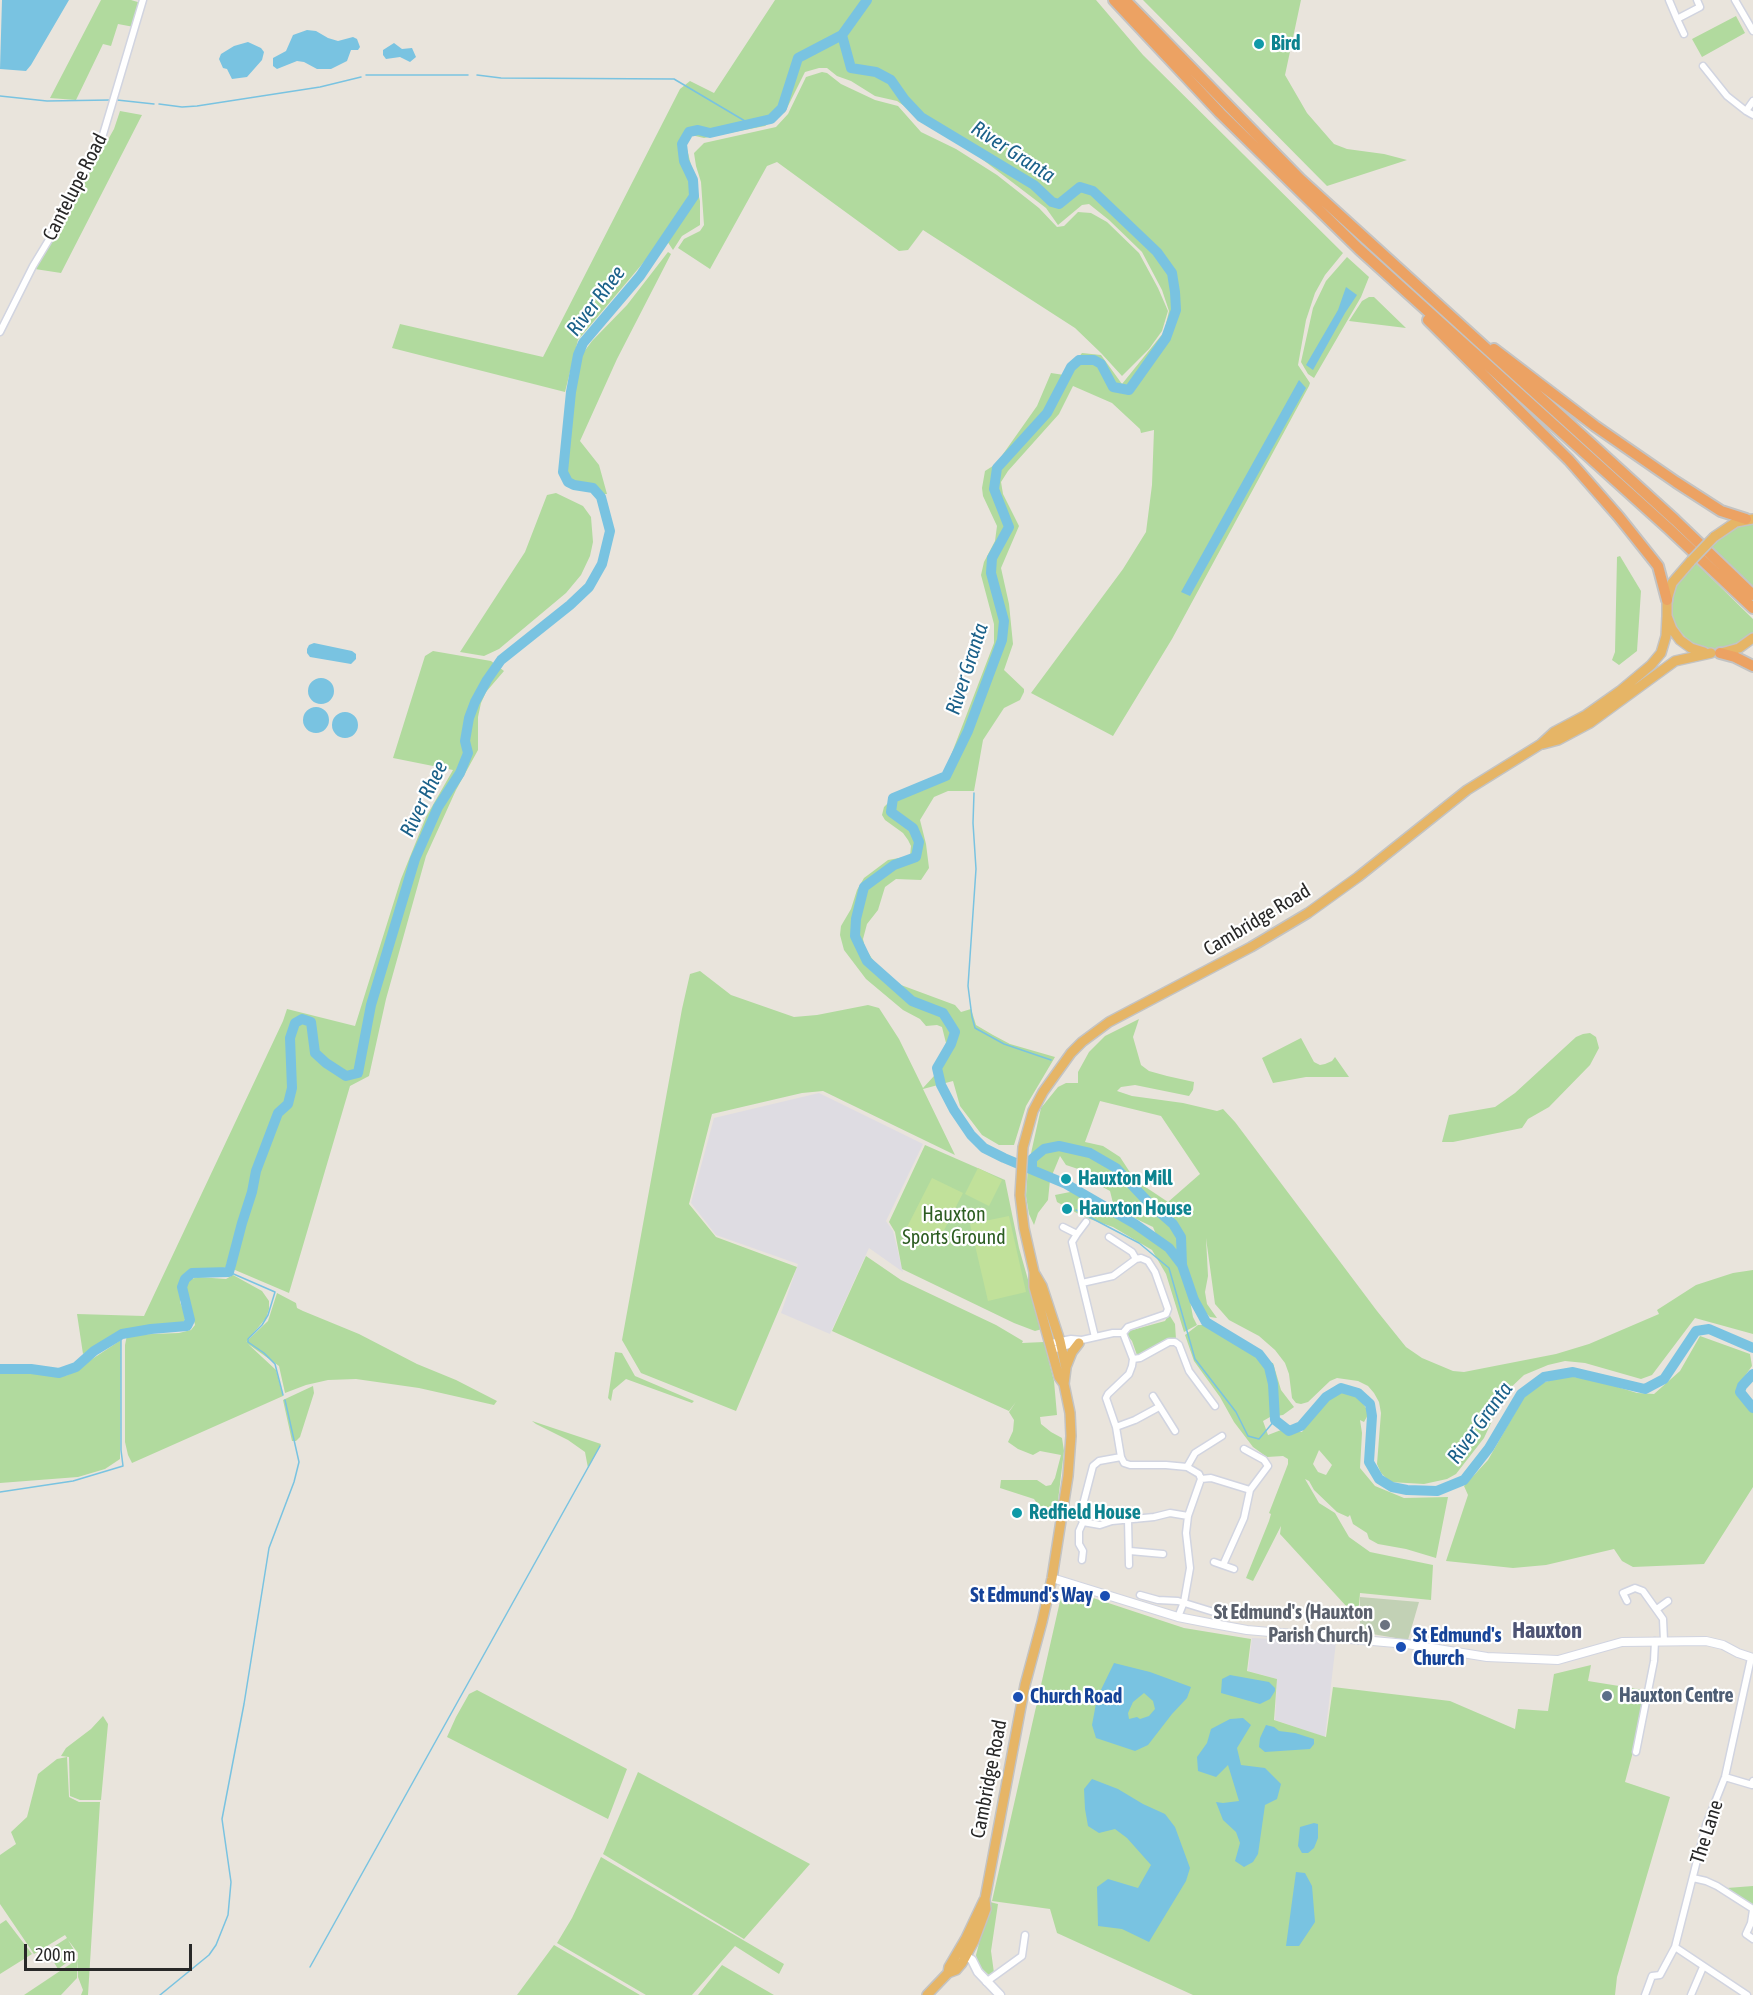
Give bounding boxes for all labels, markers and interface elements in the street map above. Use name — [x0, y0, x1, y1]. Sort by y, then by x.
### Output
place label: Bird — [1271, 32, 1300, 56]
marker: Bird — [1252, 37, 1266, 51]
water label: River Granta — [966, 116, 1060, 188]
street label: Cantelupe Road — [38, 129, 112, 245]
water label: River Rhee — [561, 261, 631, 341]
water label: River Granta — [940, 620, 994, 718]
water label: River Rhee — [395, 757, 453, 841]
street label: Cambridge Road — [1199, 879, 1315, 961]
place label: Hauxton Mill — [1078, 1167, 1173, 1191]
marker: Hauxton Mill — [1059, 1172, 1073, 1186]
place label: Hauxton House — [1079, 1197, 1192, 1221]
marker: Hauxton House — [1060, 1202, 1074, 1216]
park label: Hauxton Sports Ground — [902, 1203, 1006, 1250]
water label: River Granta — [1442, 1377, 1518, 1469]
place label: Redfield House — [1029, 1501, 1141, 1525]
marker: Redfield House — [1010, 1506, 1024, 1520]
place label: St Edmund's Way — [970, 1584, 1093, 1608]
marker: St Edmund's Way — [1098, 1589, 1112, 1603]
place label: St Edmund's (Hauxton Parish Church) — [1214, 1601, 1373, 1648]
marker: St Edmund's (Hauxton Parish Church) — [1378, 1618, 1392, 1632]
district label: Hauxton — [1512, 1618, 1582, 1644]
place label: St Edmund's Church — [1413, 1624, 1501, 1671]
marker: St Edmund's Church — [1394, 1640, 1408, 1654]
place label: Hauxton Centre — [1619, 1684, 1734, 1708]
place label: Church Road — [1030, 1685, 1122, 1709]
marker: Hauxton Centre — [1600, 1689, 1614, 1703]
marker: Church Road — [1011, 1690, 1025, 1704]
street label: Cambridge Road — [966, 1718, 1012, 1840]
street label: The Lane — [1685, 1797, 1729, 1867]
scale bar — [27, 1932, 195, 1970]
text: 200 m — [35, 1944, 76, 1965]

